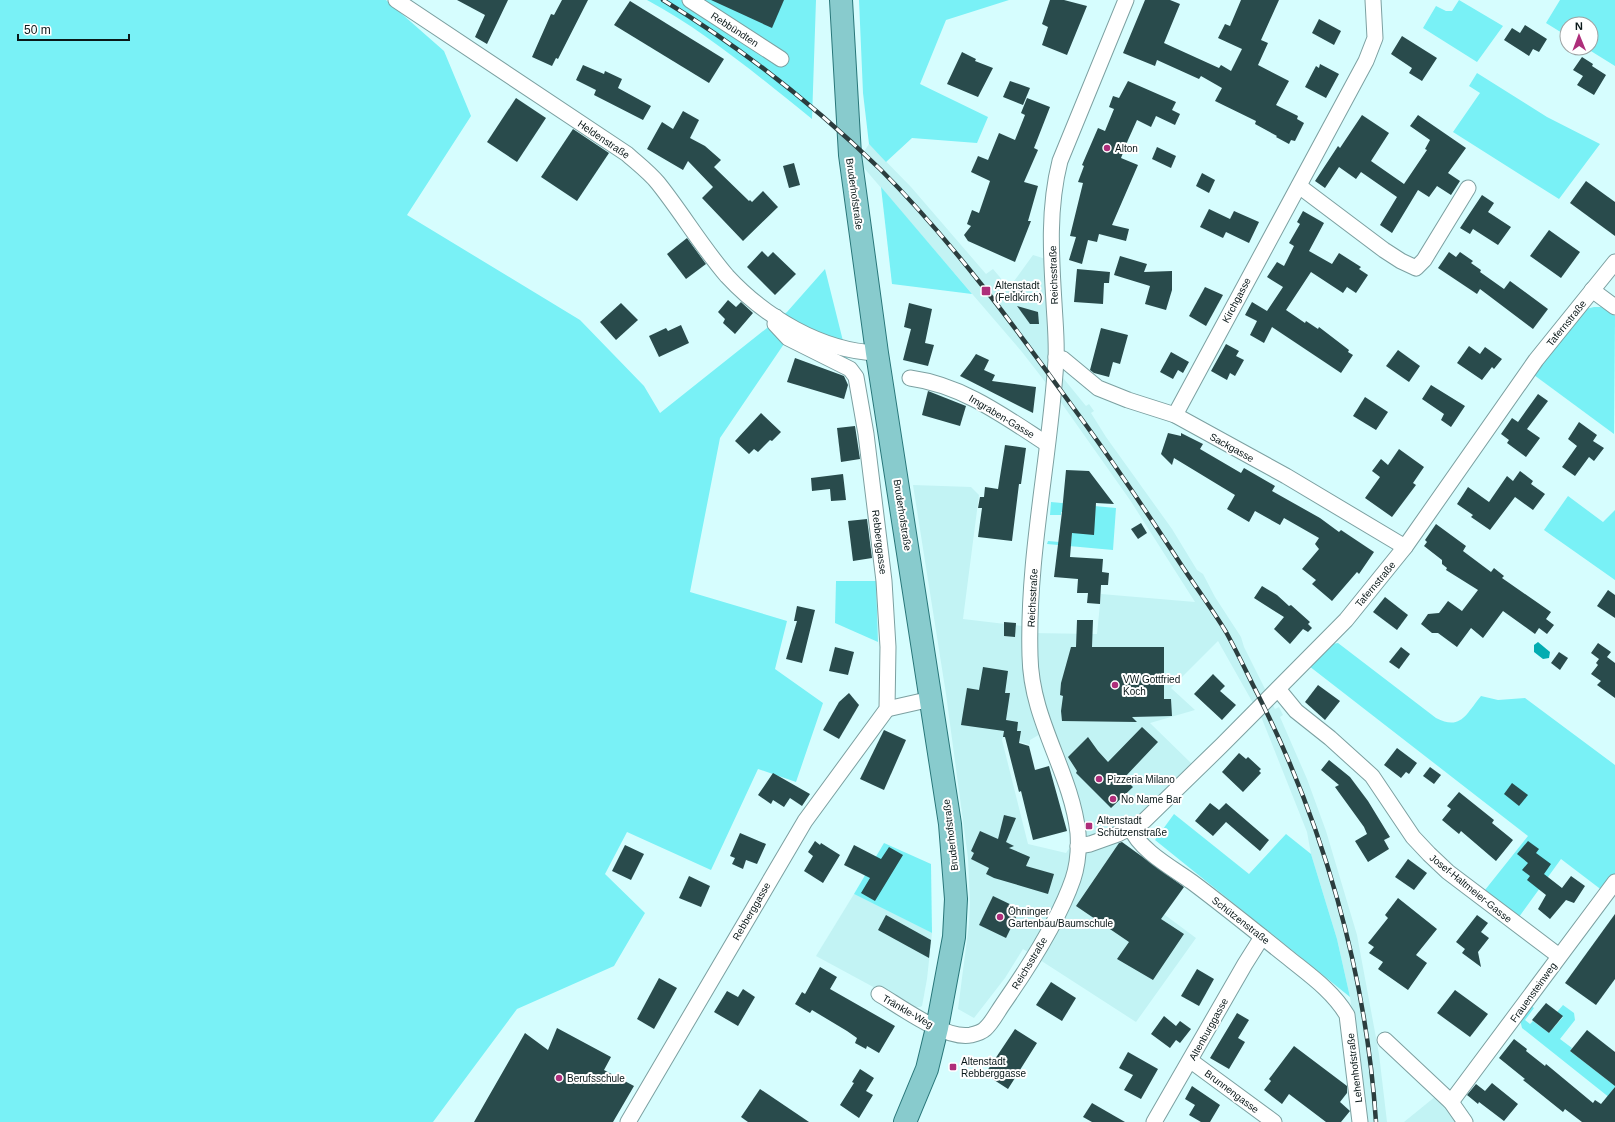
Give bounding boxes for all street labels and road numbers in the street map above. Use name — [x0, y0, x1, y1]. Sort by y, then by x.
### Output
street label: Rebbündten — [709, 10, 761, 49]
street label: Heldenstraße — [576, 118, 632, 161]
street label: Bruderhofstraße — [844, 158, 865, 231]
street label: Reichsstraße — [1047, 245, 1060, 305]
street label: Kirchgasse — [1220, 275, 1253, 325]
street label: Tafernstraße — [1544, 298, 1589, 349]
street label: Imgraben-Gasse — [967, 393, 1037, 441]
street label: Sackgasse — [1208, 431, 1256, 464]
street label: Bruderhofstraße — [891, 479, 914, 552]
street label: Rebberggasse — [870, 509, 889, 575]
street label: Tafernstraße — [1353, 559, 1398, 609]
street label: Reichsstraße — [1025, 568, 1040, 628]
street label: Bruderhofstraße — [941, 798, 960, 871]
street label: Josef-Haltmeier-Gasse — [1427, 852, 1514, 925]
street label: Rebberggasse — [730, 880, 773, 942]
street label: Schützenstraße — [1210, 894, 1272, 947]
street label: Reichsstraße — [1010, 935, 1050, 991]
street label: Frauensteinweg — [1508, 960, 1559, 1024]
street label: Tränkle-Weg — [880, 992, 935, 1030]
street label: Altenburggasse — [1187, 996, 1230, 1062]
street label: Lehenhofstraße — [1345, 1032, 1364, 1103]
street label: Brunnengasse — [1203, 1068, 1261, 1115]

